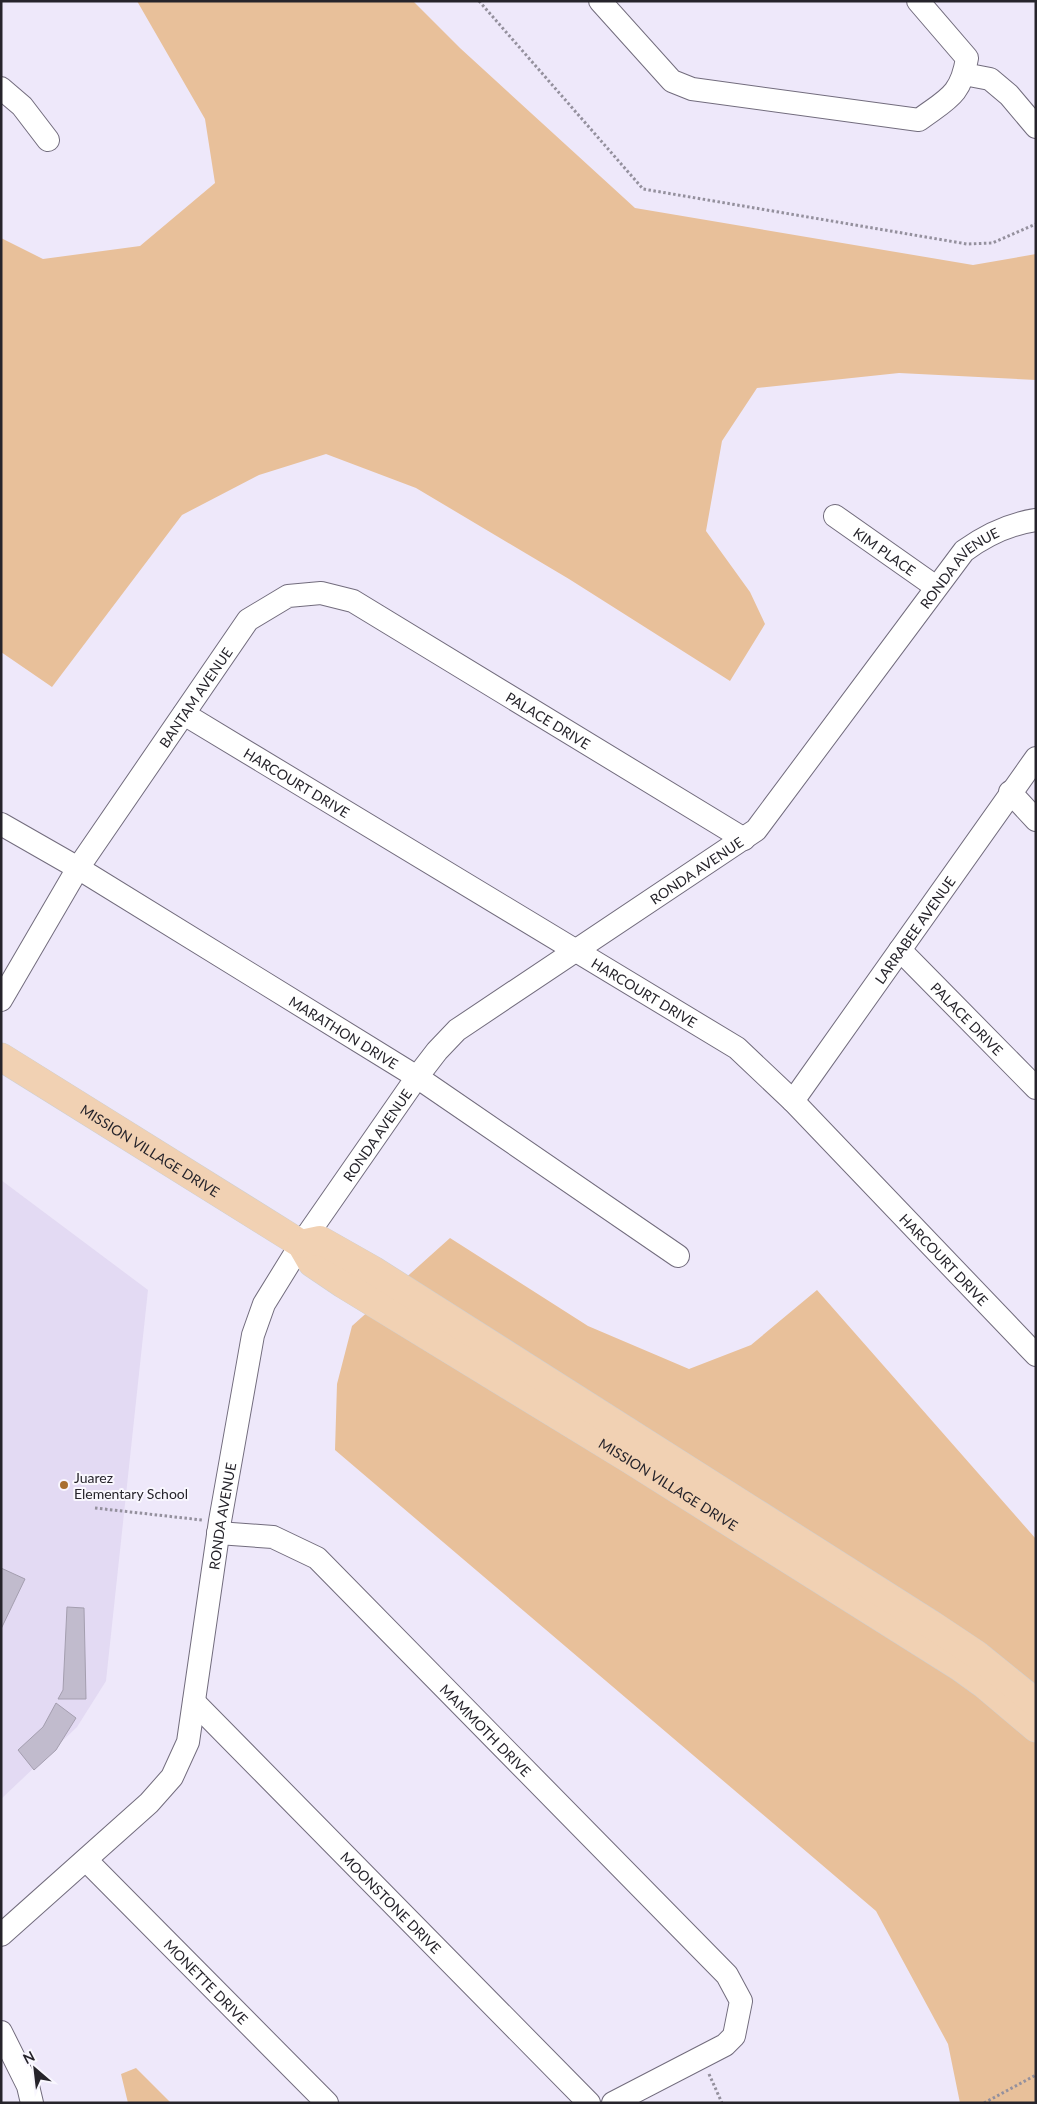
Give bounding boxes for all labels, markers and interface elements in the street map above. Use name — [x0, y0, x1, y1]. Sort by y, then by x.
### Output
street label: KIM PLACE — [851, 523, 919, 579]
street label: RONDA AVENUE — [916, 523, 1001, 612]
street label: BANTAM AVENUE — [155, 644, 235, 750]
street label: PALACE DRIVE — [503, 688, 594, 752]
street label: HARCOURT DRIVE — [241, 744, 353, 821]
street label: RONDA AVENUE — [646, 833, 746, 907]
street label: LARRABEE AVENUE — [871, 873, 958, 987]
street label: HARCOURT DRIVE — [589, 954, 700, 1031]
street label: PALACE DRIVE — [928, 978, 1007, 1058]
street label: MARATHON DRIVE — [286, 992, 402, 1072]
street label: RONDA AVENUE — [339, 1085, 415, 1184]
street label: MISSION VILLAGE DRIVE — [78, 1100, 223, 1200]
street label: HARCOURT DRIVE — [897, 1210, 992, 1309]
street label: MISSION VILLAGE DRIVE — [596, 1434, 741, 1534]
street label: RONDA AVENUE — [205, 1461, 239, 1571]
place label: Juarez Elementary School — [74, 1469, 188, 1502]
marker: Juarez Elementary School — [58, 1479, 70, 1491]
street label: MAMMOTH DRIVE — [437, 1680, 535, 1780]
street label: MOONSTONE DRIVE — [337, 1848, 445, 1957]
street label: MONETTE DRIVE — [161, 1936, 252, 2027]
north arrow — [10, 2044, 60, 2094]
text: N — [20, 2047, 37, 2067]

